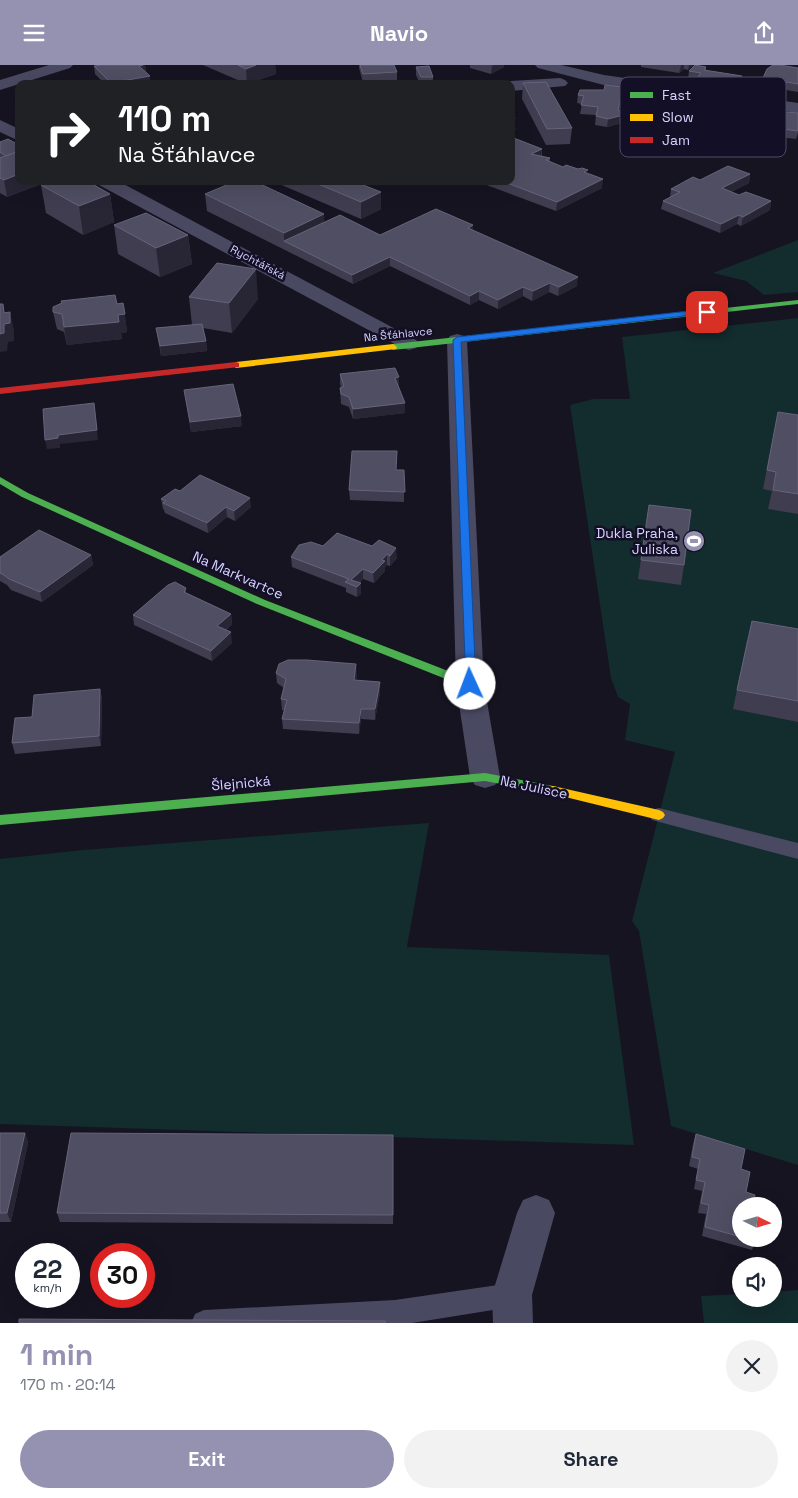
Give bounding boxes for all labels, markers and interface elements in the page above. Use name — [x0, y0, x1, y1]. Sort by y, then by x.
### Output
icon: menu — [20, 19, 48, 47]
text: Navio — [370, 19, 428, 47]
icon: share — [750, 19, 778, 47]
legend — [620, 77, 786, 157]
text: Fast — [662, 86, 691, 104]
text: 110 m — [118, 97, 211, 141]
icon: right — [35, 100, 100, 165]
text: Slow — [662, 108, 694, 126]
text: Jam — [662, 131, 690, 149]
text: Na Šťáhlavce — [118, 140, 256, 168]
street label: Rychtářská — [228, 242, 288, 283]
pin — [686, 291, 728, 333]
icon: arrive — [693, 298, 721, 326]
street label: Na Šťáhlavce — [363, 323, 433, 345]
place label: Dukla Praha, Juliska — [596, 524, 678, 558]
sports icon: Dukla Praha, Juliska — [682, 529, 706, 553]
street label: Na Markvartce — [190, 547, 286, 603]
position arrow — [443, 657, 495, 709]
street label: Šlejnická — [211, 771, 271, 795]
street label: Na Julisce — [499, 771, 569, 803]
north arrow — [732, 1197, 782, 1247]
map controls — [732, 1197, 782, 1307]
speed limit sign: 30 — [90, 1243, 155, 1308]
text: 22 — [33, 1253, 62, 1285]
button: sound — [732, 1257, 782, 1307]
text: km/h — [33, 1280, 62, 1296]
text: 1 min — [20, 1335, 93, 1374]
button: close — [726, 1340, 778, 1392]
text: 170 m · 20:14 — [20, 1374, 116, 1395]
button: Exit — [20, 1430, 394, 1488]
button: Share — [404, 1430, 778, 1488]

